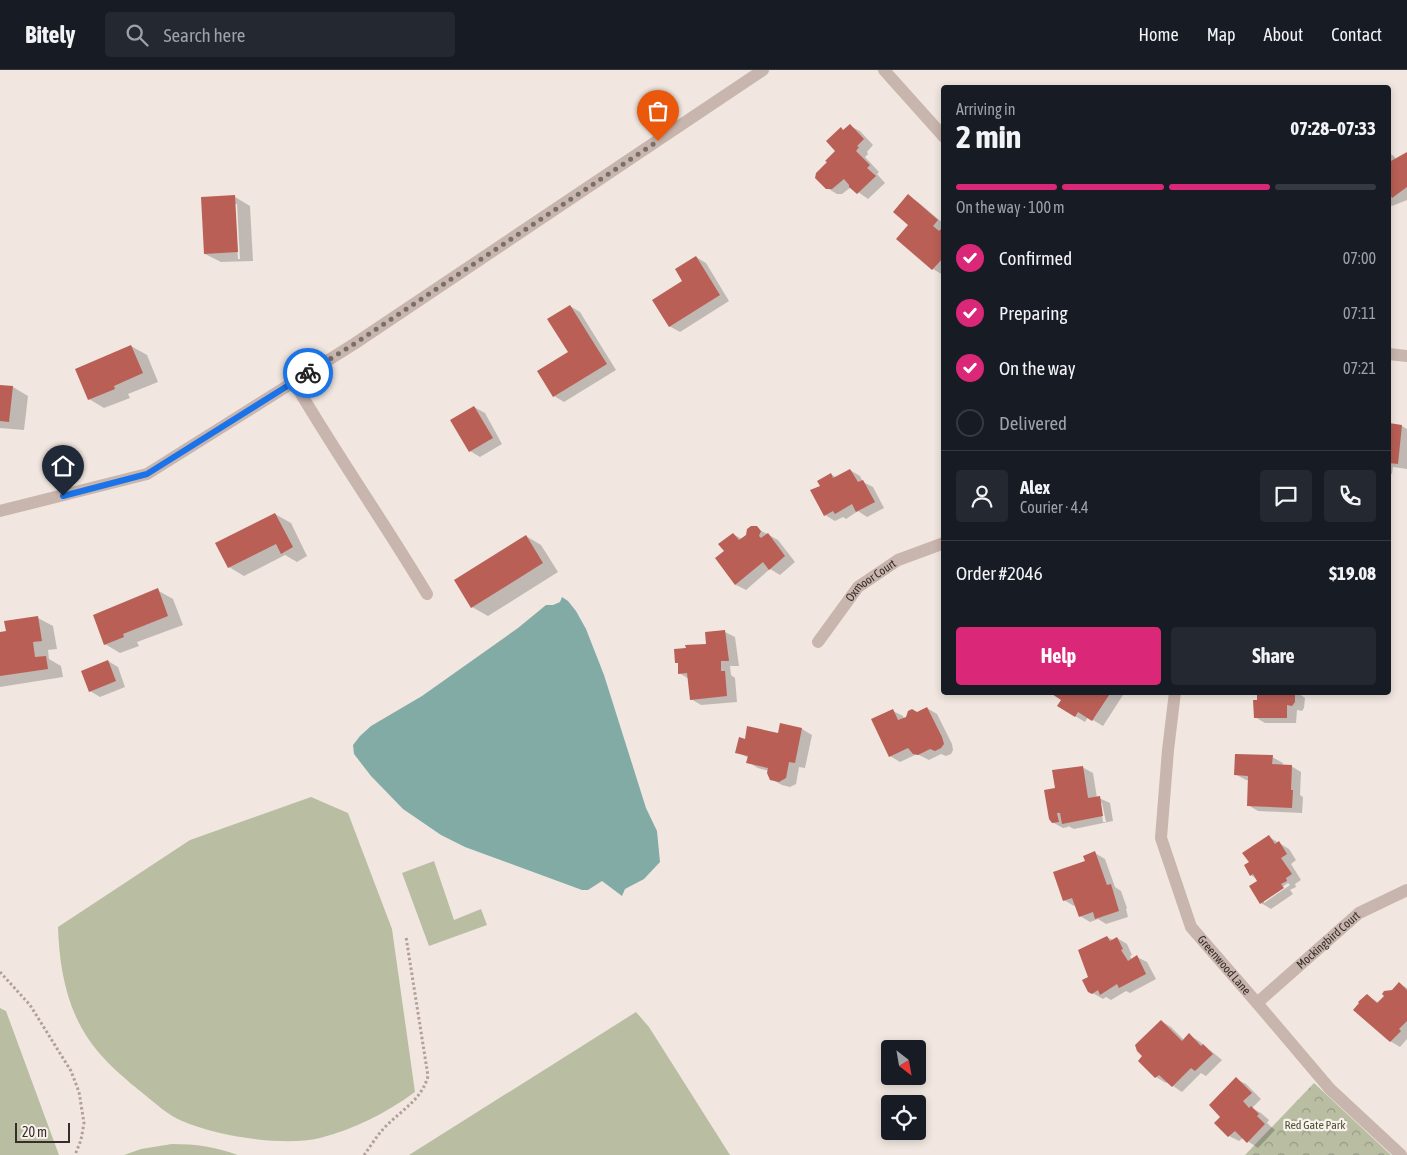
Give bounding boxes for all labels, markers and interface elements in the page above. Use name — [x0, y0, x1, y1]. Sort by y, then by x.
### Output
search box — [105, 12, 455, 57]
text: Bitely — [25, 21, 75, 48]
icon: search — [123, 21, 151, 49]
text: Search here — [163, 24, 245, 46]
text: Home — [1139, 24, 1179, 45]
text: Map — [1207, 24, 1236, 45]
text: About — [1264, 24, 1303, 45]
text: Contact — [1331, 24, 1382, 45]
pin — [637, 90, 679, 141]
icon: bag — [644, 97, 672, 125]
text: Arriving in — [956, 100, 1016, 118]
text: 07:28–07:33 — [1290, 117, 1376, 139]
text: 2 min — [956, 118, 1021, 155]
text: On the way · 100 m — [956, 198, 1065, 216]
icon: check — [956, 244, 984, 272]
text: Confirmed — [999, 247, 1072, 269]
text: 07:00 — [1343, 249, 1376, 267]
icon: check — [956, 299, 984, 327]
text: Preparing — [999, 302, 1068, 324]
text: 07:11 — [1343, 304, 1376, 322]
courier — [283, 348, 333, 398]
icon: check — [956, 354, 984, 382]
text: On the way — [999, 357, 1076, 379]
icon: bike — [294, 359, 322, 387]
text: 07:21 — [1343, 359, 1376, 377]
text: Delivered — [999, 412, 1067, 434]
pin — [42, 445, 84, 496]
icon: home — [49, 452, 77, 480]
button: person — [956, 470, 1008, 522]
button: chat — [1260, 470, 1312, 522]
button: phone — [1324, 470, 1376, 522]
text: Alex — [1020, 476, 1050, 498]
text: Courier · 4.4 — [1020, 498, 1089, 516]
street label: Oxmoor Court — [843, 556, 899, 604]
text: Order #2046 — [956, 562, 1043, 584]
text: $19.08 — [1329, 562, 1376, 584]
button: Help — [956, 627, 1161, 685]
button: Share — [1171, 627, 1376, 685]
street label: Mockingbird Court — [1294, 908, 1363, 972]
street label: Greenwood Lane — [1195, 933, 1254, 997]
north arrow — [881, 1040, 926, 1085]
map controls — [881, 1040, 926, 1140]
button: locate — [881, 1095, 926, 1140]
park label: Red Gate Park — [1284, 1118, 1346, 1132]
scale bar — [15, 1120, 70, 1143]
text: 20 m — [22, 1124, 47, 1140]

